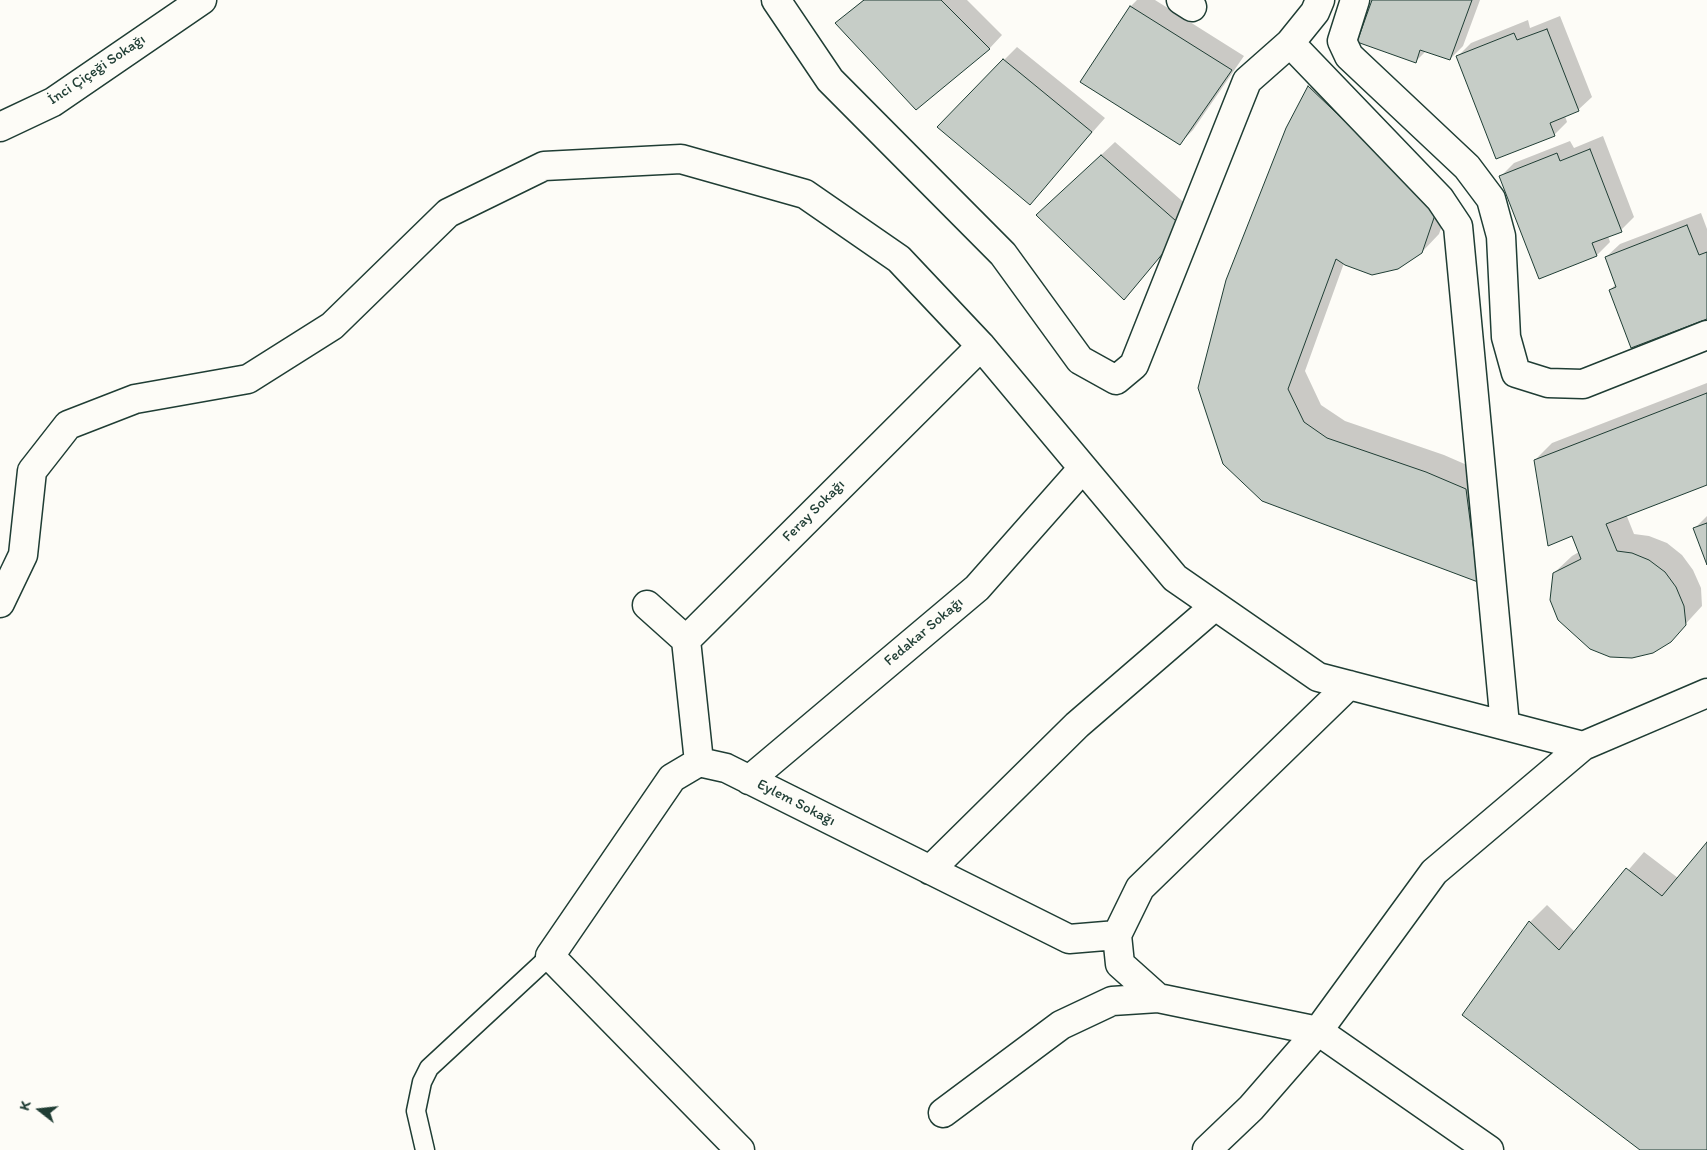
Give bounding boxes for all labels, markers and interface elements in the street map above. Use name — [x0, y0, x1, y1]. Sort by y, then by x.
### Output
street label: İnci Çiçeği Sokağı — [45, 31, 149, 109]
street label: Feray Sokağı — [779, 476, 849, 546]
street label: Fedakar Sokağı — [881, 594, 967, 670]
street label: Eylem Sokağı — [754, 776, 838, 830]
north arrow — [15, 1085, 65, 1135]
text: K — [16, 1099, 35, 1112]

